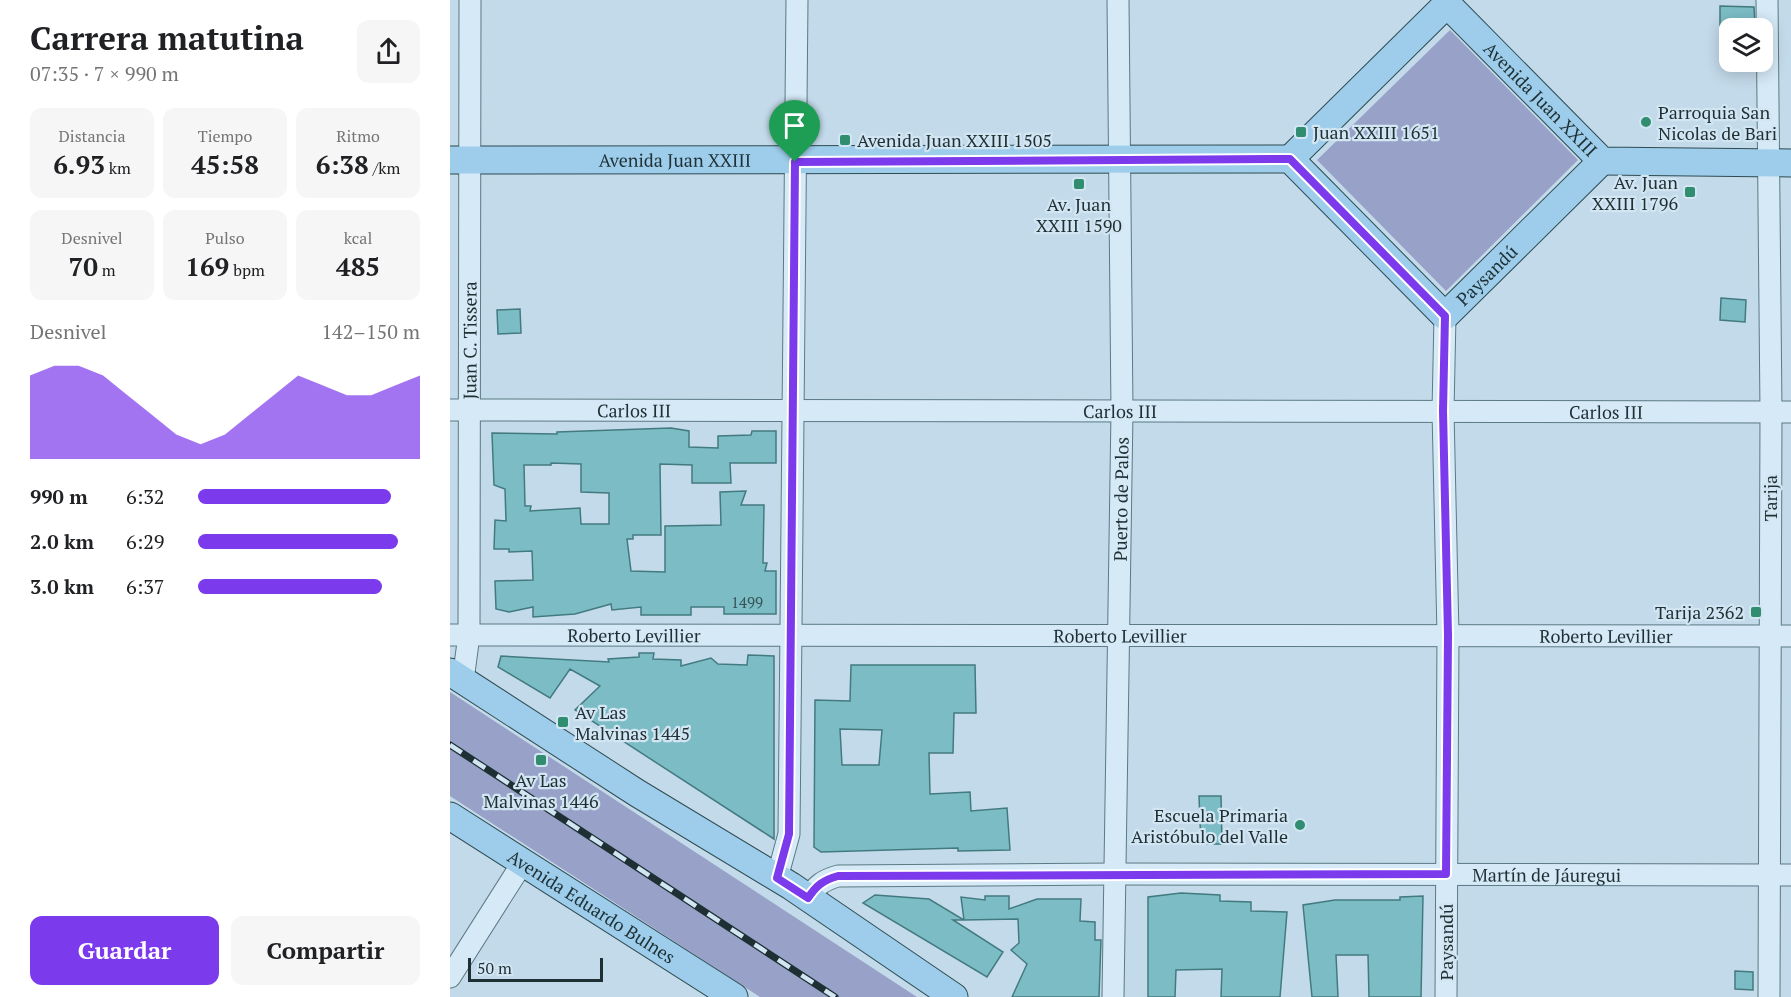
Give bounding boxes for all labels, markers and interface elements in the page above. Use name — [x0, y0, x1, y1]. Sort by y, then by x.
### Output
text: Carrera matutina — [30, 16, 304, 59]
map controls — [1719, 18, 1773, 72]
button: layers — [1719, 18, 1773, 72]
button: share — [357, 20, 420, 83]
street label: Avenida Juan XXIII — [1479, 36, 1603, 162]
text: 07:35 · 7 × 990 m — [30, 60, 179, 87]
pin — [769, 100, 820, 162]
place label: Parroquia San Nicolas de Bari — [1658, 100, 1777, 145]
icon: arrive — [778, 109, 811, 142]
marker: Parroquia San Nicolas de Bari — [1639, 115, 1653, 129]
place label: Juan XXIII 1651 — [1313, 120, 1440, 144]
text: Distancia — [59, 125, 125, 147]
text: Tiempo — [198, 125, 252, 147]
text: Ritmo — [336, 125, 380, 147]
marker: Juan XXIII 1651 — [1294, 125, 1308, 139]
place label: Avenida Juan XXIII 1505 — [857, 128, 1052, 152]
marker: Avenida Juan XXIII 1505 — [838, 133, 852, 147]
text: 6.93 — [53, 147, 105, 181]
text: 45:58 — [191, 147, 259, 181]
text: 6:38 — [316, 147, 369, 181]
street label: Avenida Juan XXIII — [599, 148, 751, 172]
text: km — [105, 157, 131, 179]
text: /km — [369, 157, 400, 179]
place label: Av. Juan XXIII 1796 — [1592, 170, 1678, 215]
marker: Av. Juan XXIII 1590 — [1072, 177, 1086, 191]
marker: Av. Juan XXIII 1796 — [1683, 185, 1697, 199]
place label: Av. Juan XXIII 1590 — [1036, 192, 1122, 237]
text: Desnivel — [61, 227, 123, 249]
text: Pulso — [205, 227, 245, 249]
text: kcal — [344, 227, 372, 249]
street label: Paysandú — [1451, 239, 1522, 311]
text: 70 — [68, 249, 98, 283]
text: 169 — [185, 249, 229, 283]
text: 485 — [336, 249, 380, 283]
text: m — [98, 259, 116, 281]
text: bpm — [229, 259, 265, 281]
street label: Juan C. Tissera — [457, 281, 482, 400]
text: Desnivel — [30, 318, 107, 345]
text: 142–150 m — [321, 318, 420, 345]
street label: Carlos III — [597, 398, 671, 422]
street label: Carlos III — [1083, 399, 1157, 423]
street label: Carlos III — [1569, 400, 1643, 424]
street label: Puerto de Palos — [1108, 437, 1134, 561]
street label: Tarija — [1758, 475, 1782, 521]
text: 990 m — [30, 483, 88, 510]
text: 6:32 — [126, 483, 165, 510]
text: 2.0 km — [30, 528, 94, 555]
text: 6:29 — [126, 528, 165, 555]
text: 3.0 km — [30, 573, 94, 600]
text: 6:37 — [126, 573, 165, 600]
house number: 1499 — [731, 592, 763, 612]
place label: Tarija 2362 — [1655, 600, 1744, 624]
marker: Tarija 2362 — [1749, 605, 1763, 619]
street label: Roberto Levillier — [567, 623, 701, 647]
street label: Roberto Levillier — [1053, 623, 1187, 648]
street label: Roberto Levillier — [1539, 624, 1673, 648]
place label: Av Las Malvinas 1445 — [575, 700, 690, 745]
marker: Av Las Malvinas 1445 — [556, 715, 570, 729]
marker: Av Las Malvinas 1446 — [534, 753, 548, 767]
place label: Av Las Malvinas 1446 — [484, 768, 599, 813]
place label: Escuela Primaria Aristóbulo del Valle — [1131, 803, 1288, 848]
marker: Escuela Primaria Aristóbulo del Valle — [1293, 818, 1307, 832]
street label: Avenida Eduardo Bulnes — [503, 844, 680, 969]
street label: Martín de Jáuregui — [1472, 863, 1621, 887]
street label: Paysandú — [1434, 904, 1458, 980]
button: Guardar — [30, 916, 219, 985]
button: Compartir — [231, 916, 420, 985]
scale bar — [468, 955, 603, 982]
text: 50 m — [477, 957, 512, 979]

